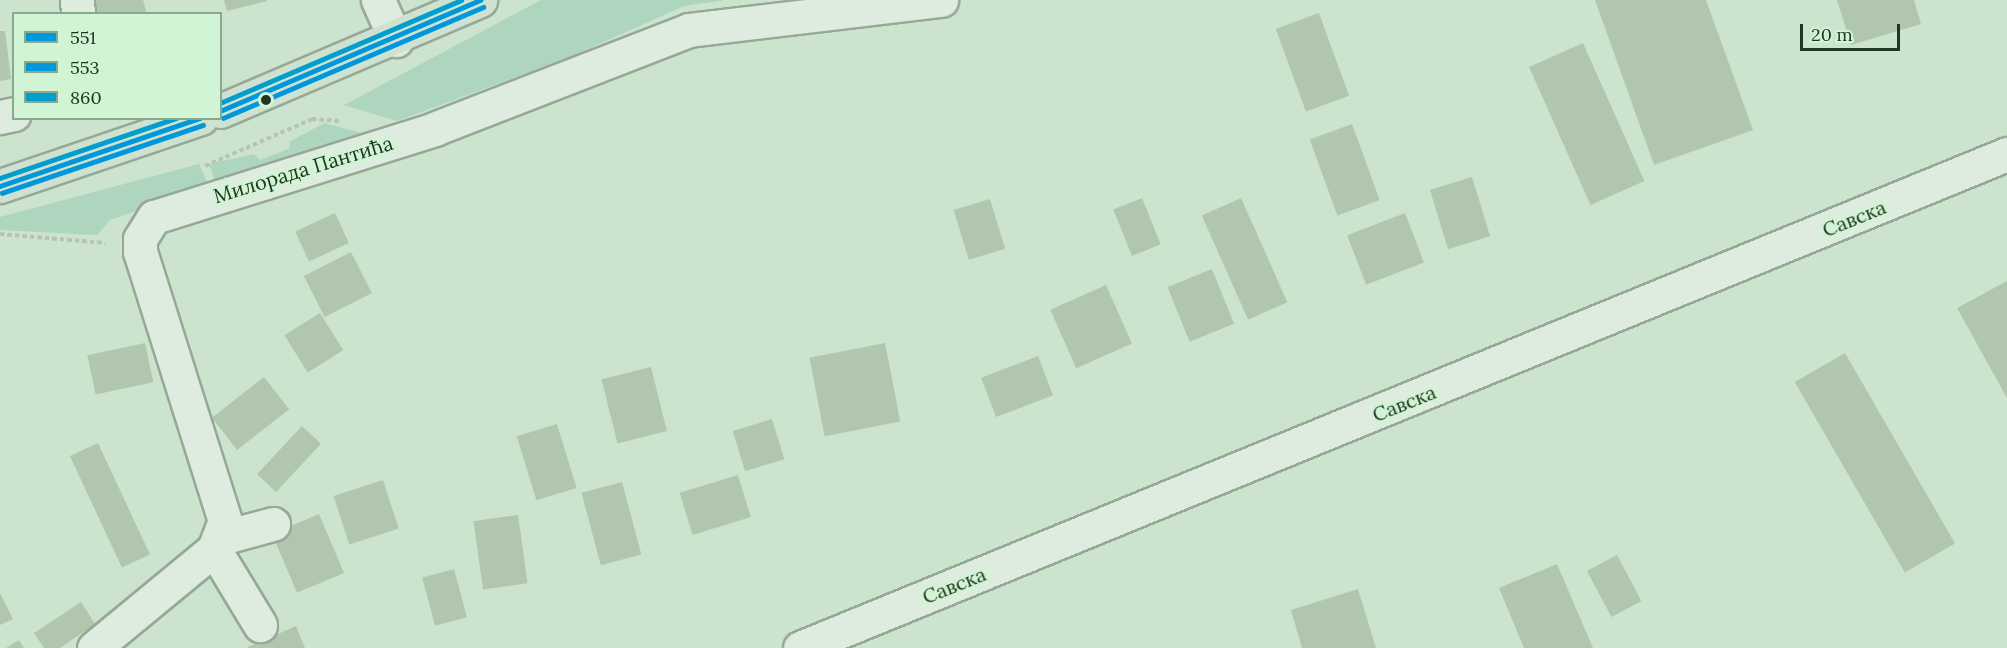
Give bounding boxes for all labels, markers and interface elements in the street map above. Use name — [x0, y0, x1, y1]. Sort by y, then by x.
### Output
legend — [12, 12, 222, 120]
scale bar — [1803, 12, 1904, 50]
text: 20 m — [1811, 23, 1853, 46]
text: 551 — [70, 26, 96, 49]
text: 553 — [70, 56, 100, 79]
text: 860 — [70, 86, 102, 109]
unlabelled marker — [260, 94, 272, 106]
street label: Милорада Пантића — [210, 130, 396, 208]
street label: Савска — [1819, 194, 1889, 242]
street label: Савска — [1369, 379, 1439, 427]
street label: Савска — [919, 561, 989, 609]

